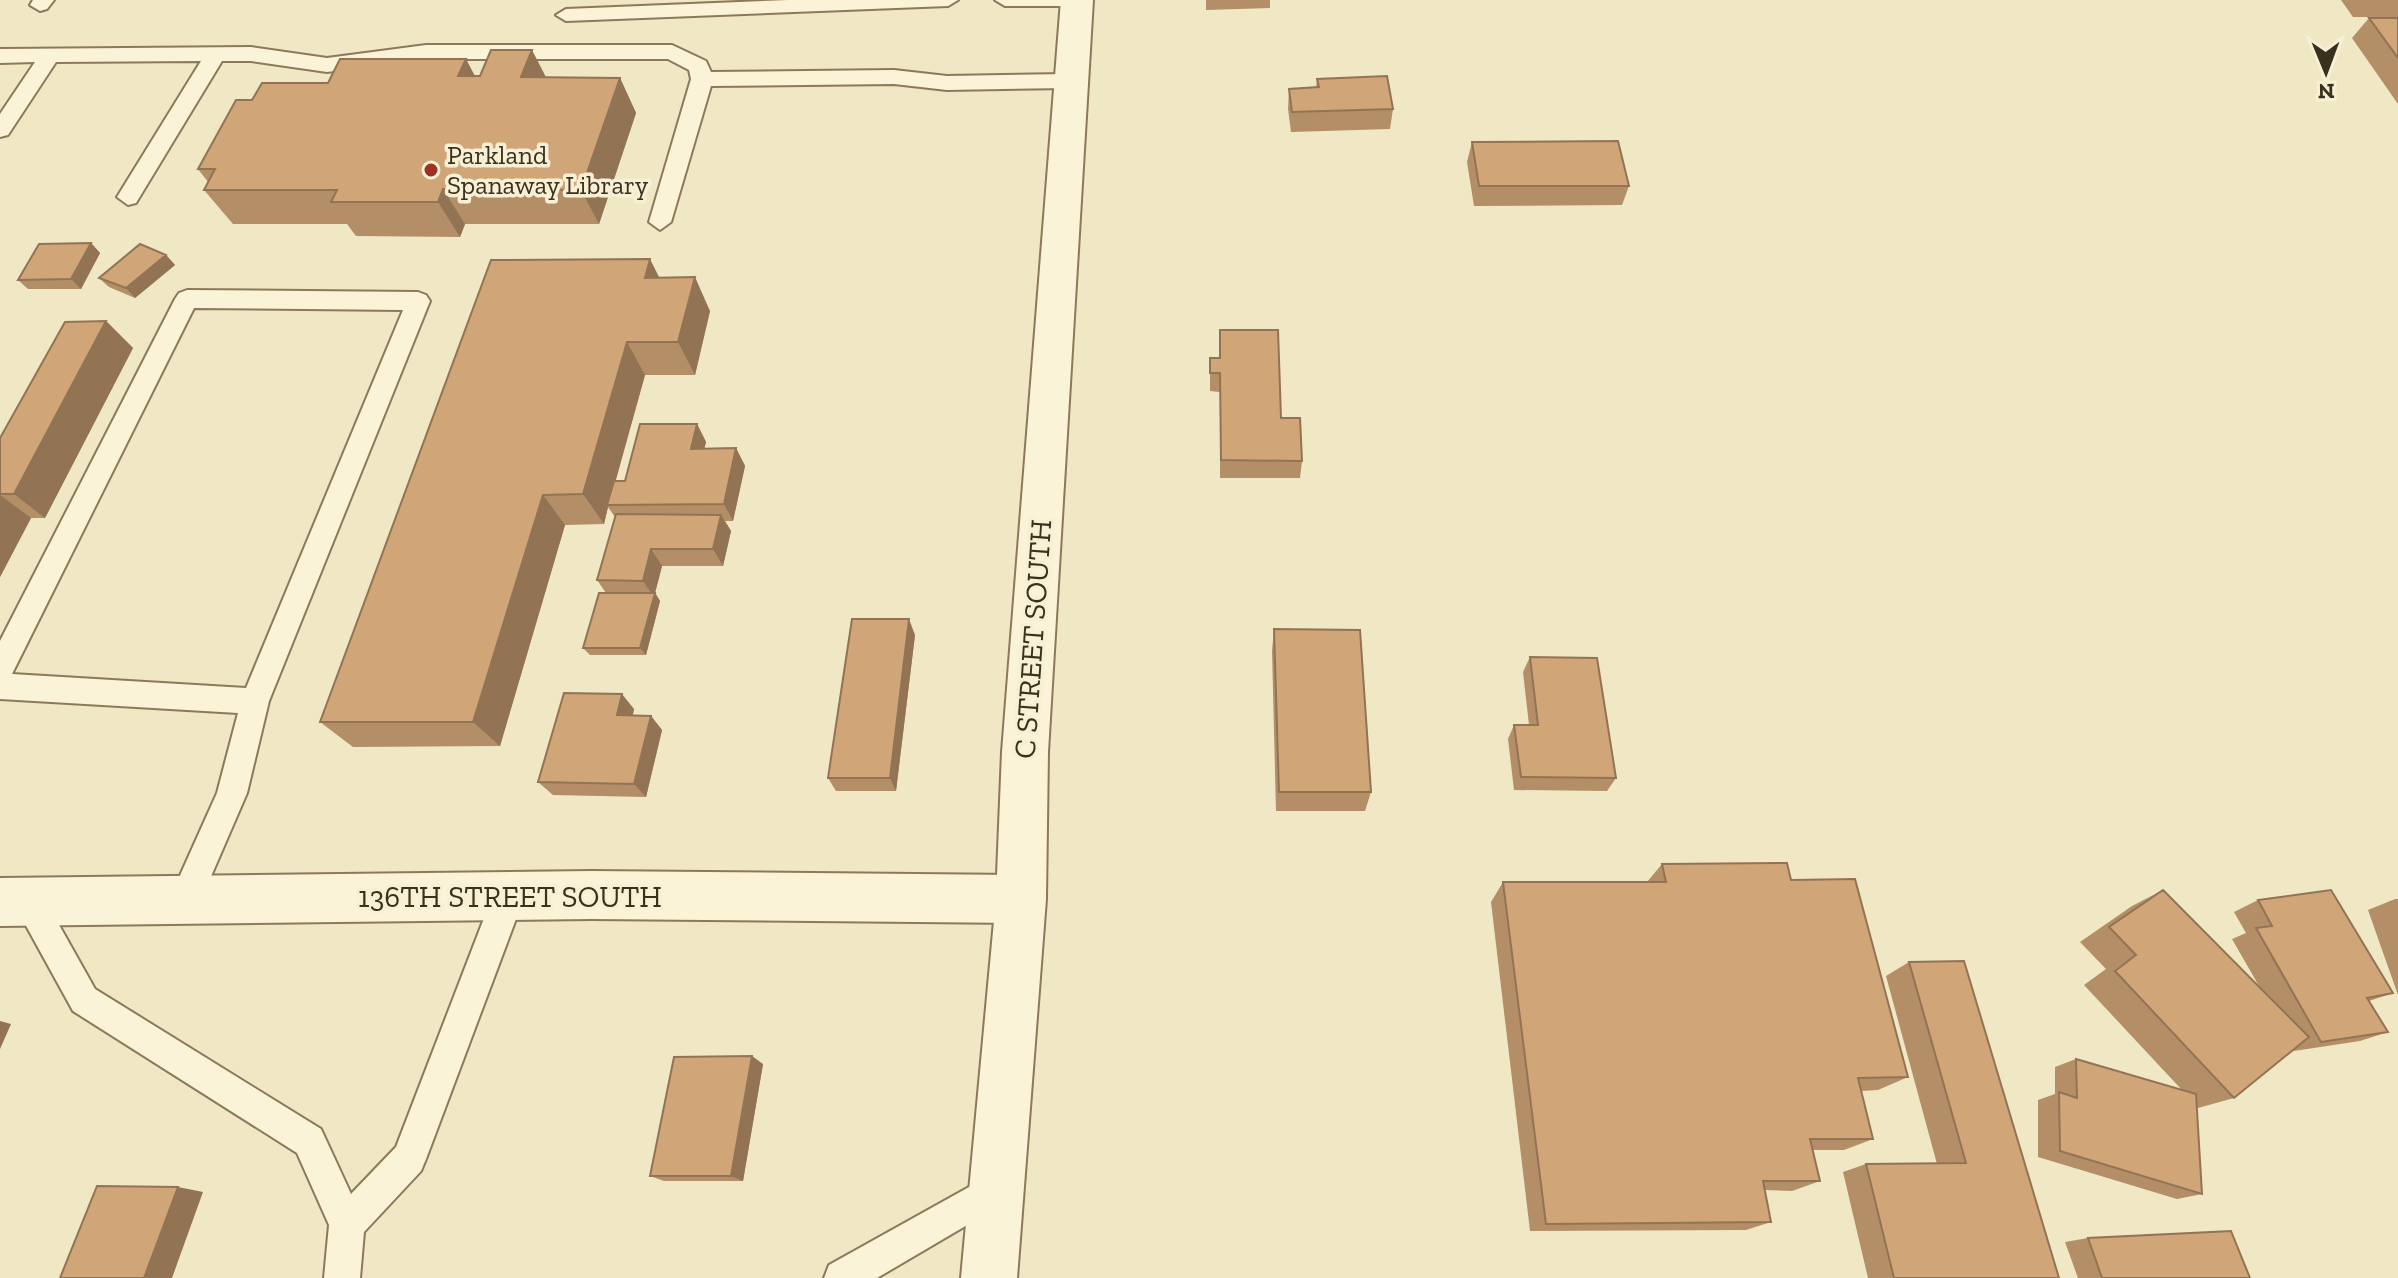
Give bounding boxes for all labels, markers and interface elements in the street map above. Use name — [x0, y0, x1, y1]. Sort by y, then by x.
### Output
north arrow — [2286, 32, 2366, 112]
text: N — [2317, 78, 2335, 105]
place label: Parkland Spanaway Library — [447, 139, 649, 201]
marker: Parkland Spanaway Library — [422, 161, 440, 179]
street label: C STREET SOUTH — [1007, 518, 1059, 760]
street label: 136TH STREET SOUTH — [358, 879, 662, 915]

